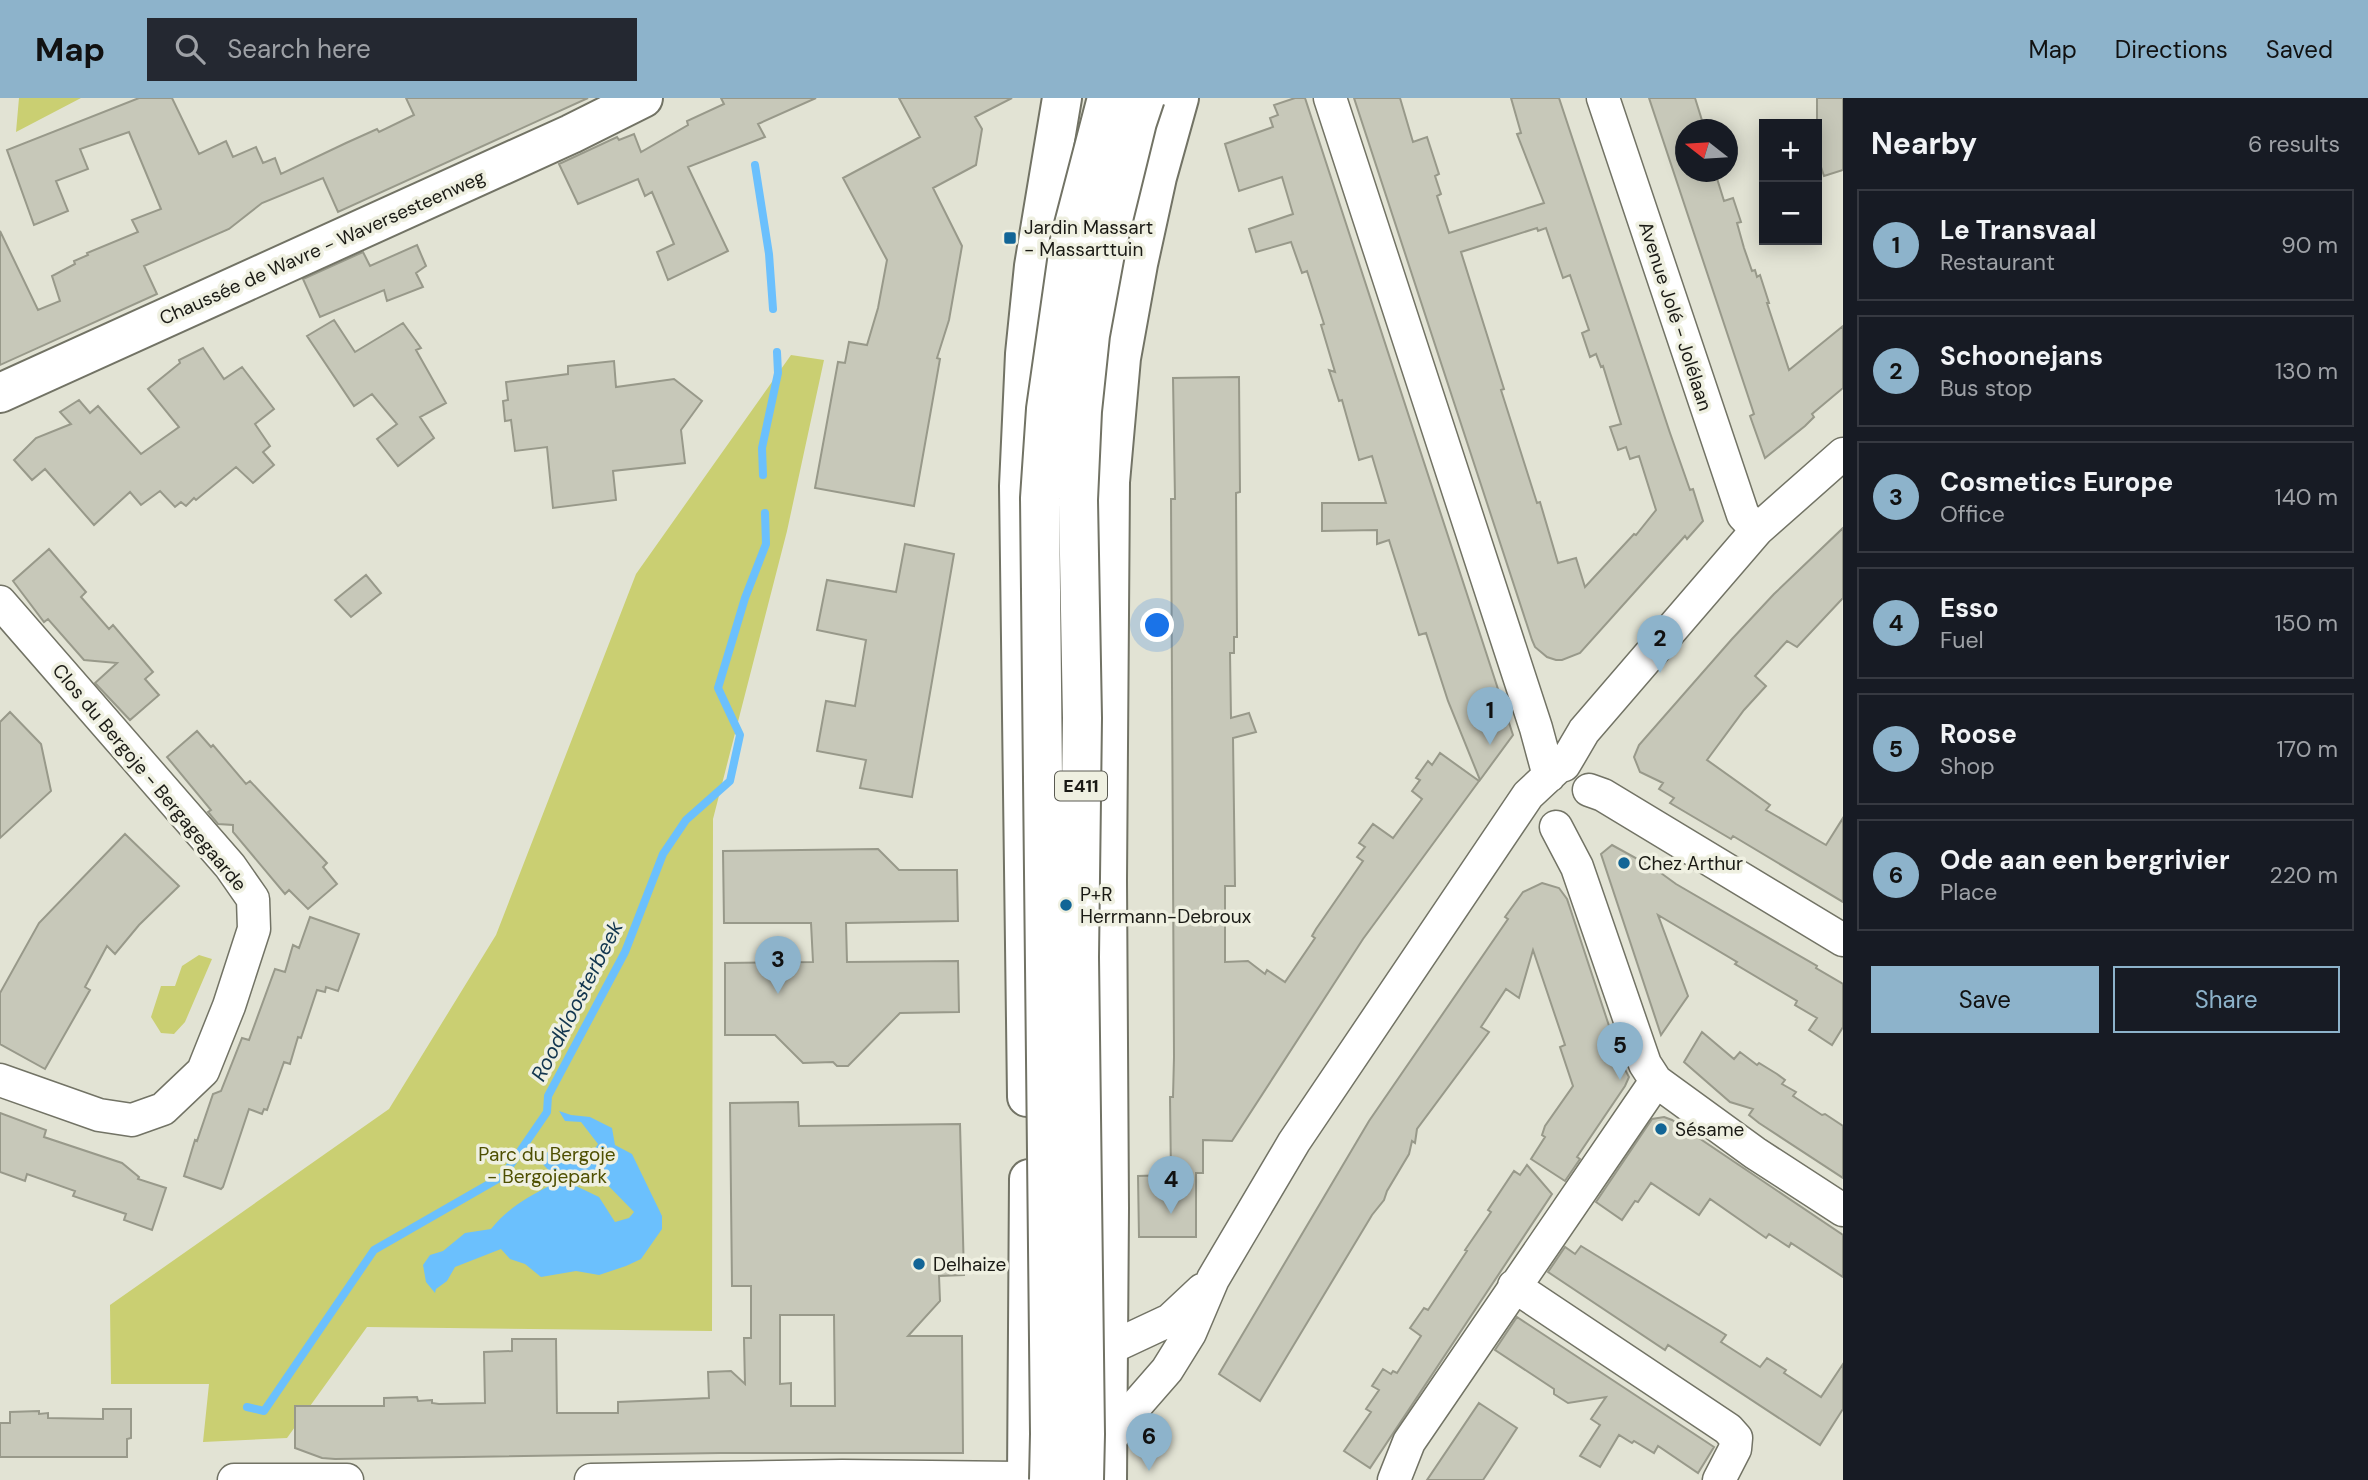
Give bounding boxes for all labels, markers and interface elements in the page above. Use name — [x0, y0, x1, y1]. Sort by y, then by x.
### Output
search box — [147, 18, 637, 81]
text: Map — [35, 28, 105, 71]
icon: search — [171, 30, 209, 68]
text: Search here — [227, 32, 371, 66]
text: Map — [2029, 34, 2077, 65]
text: Directions — [2115, 34, 2228, 65]
text: Saved — [2266, 34, 2333, 65]
north arrow — [1675, 119, 1738, 182]
map controls — [1759, 119, 1822, 245]
button: + — [1759, 119, 1822, 182]
text: Nearby — [1871, 124, 1977, 163]
text: 6 results — [2248, 129, 2340, 159]
street label: Chaussée de Wavre - Waversesteenweg — [155, 164, 489, 331]
button: − — [1759, 182, 1822, 245]
text: Le Transvaal — [1940, 213, 2096, 247]
place label: Jardin Massart - Massarttuin — [1024, 215, 1153, 262]
street label: Avenue Jolé - Jolélaan — [1633, 218, 1718, 414]
marker: Jardin Massart - Massarttuin — [1002, 230, 1018, 246]
text: 1 — [1892, 230, 1900, 260]
text: 90 m — [2281, 230, 2338, 260]
text: Restaurant — [1940, 247, 2055, 277]
text: Schoonejans — [1940, 339, 2103, 373]
text: 2 — [1889, 356, 1903, 386]
text: 130 m — [2275, 356, 2338, 386]
text: Bus stop — [1940, 373, 2032, 403]
text: Cosmetics Europe — [1940, 465, 2173, 499]
text: 3 — [1889, 482, 1903, 512]
text: 140 m — [2275, 482, 2338, 512]
text: Office — [1940, 499, 2005, 529]
text: Esso — [1940, 591, 1999, 625]
your location — [1140, 608, 1174, 642]
text: 4 — [1889, 608, 1903, 638]
text: 150 m — [2274, 608, 2338, 638]
pin: 2 — [1637, 615, 1683, 673]
text: Fuel — [1940, 625, 1984, 655]
street label: Clos du Bergoje - Bergagegaarde — [47, 658, 252, 896]
pin: 1 — [1467, 687, 1513, 745]
text: Roose — [1940, 717, 2017, 751]
text: 5 — [1889, 734, 1903, 764]
text: 170 m — [2277, 734, 2338, 764]
text: Shop — [1940, 751, 1995, 781]
road number: E411 — [1055, 772, 1107, 800]
text: Ode aan een bergrivier — [1940, 843, 2230, 877]
place label: Chez Arthur — [1638, 851, 1743, 876]
marker: Chez Arthur — [1616, 855, 1632, 871]
text: 6 — [1889, 860, 1903, 890]
text: 220 m — [2269, 860, 2338, 890]
text: Place — [1940, 877, 1997, 907]
place label: P+R Herrmann-Debroux — [1080, 882, 1252, 929]
marker: P+R Herrmann-Debroux — [1058, 897, 1074, 913]
water label: Roodkloosterbeek — [524, 916, 630, 1086]
pin: 3 — [755, 936, 801, 994]
button: Save — [1871, 966, 2099, 1033]
button: Share — [2113, 966, 2340, 1033]
pin: 5 — [1597, 1022, 1643, 1080]
place label: Sésame — [1675, 1117, 1744, 1142]
marker: Sésame — [1653, 1121, 1669, 1137]
park label: Parc du Bergoje - Bergojepark — [478, 1142, 616, 1189]
pin: 4 — [1148, 1156, 1194, 1214]
place label: Delhaize — [933, 1252, 1006, 1277]
marker: Delhaize — [911, 1256, 927, 1272]
pin: 6 — [1126, 1413, 1172, 1471]

